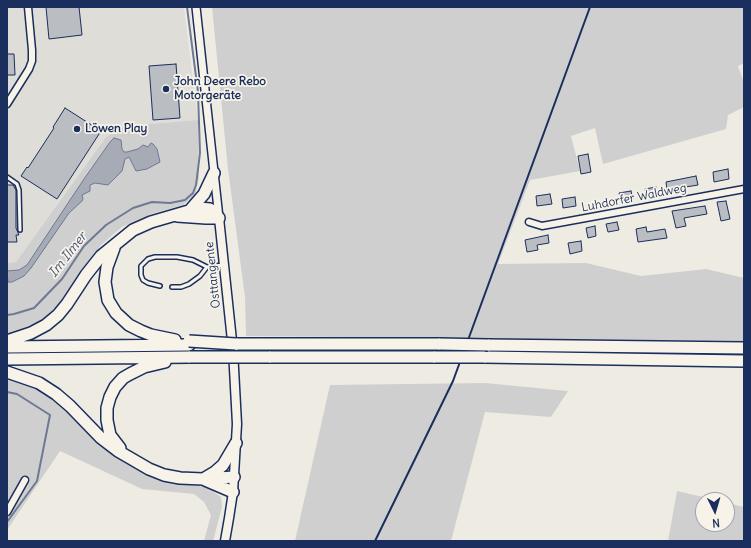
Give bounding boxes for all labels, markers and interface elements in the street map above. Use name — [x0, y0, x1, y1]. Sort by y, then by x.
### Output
place label: John Deere Rebo Motorgeräte — [174, 75, 266, 103]
marker: John Deere Rebo Motorgeräte — [161, 84, 171, 94]
place label: Löwen Play — [85, 122, 147, 136]
marker: Löwen Play — [72, 124, 82, 134]
street label: Luhdorfer Waldweg — [580, 181, 688, 215]
water label: Im Ilmer — [46, 230, 90, 280]
street label: Osttangente — [202, 241, 224, 309]
north arrow — [695, 492, 735, 532]
text: N — [712, 516, 720, 530]

